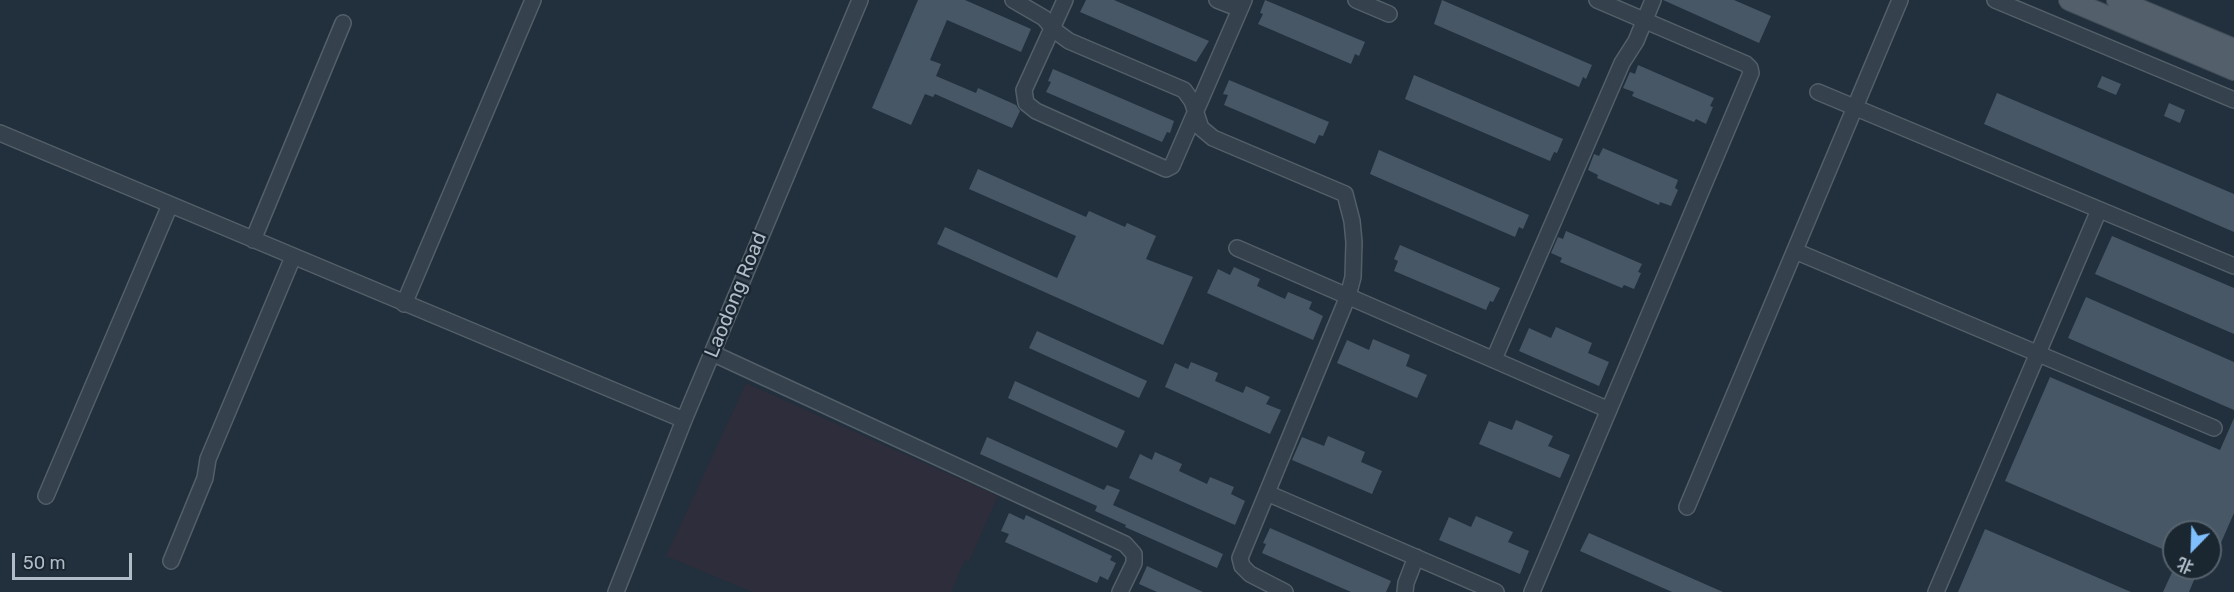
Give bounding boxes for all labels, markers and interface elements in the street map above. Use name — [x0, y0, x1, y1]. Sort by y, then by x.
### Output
street label: Laodong Road — [700, 229, 772, 361]
north arrow — [2162, 520, 2222, 580]
scale bar — [15, 541, 135, 579]
text: 50 m — [23, 552, 66, 574]
text: 北 — [2174, 553, 2197, 577]

